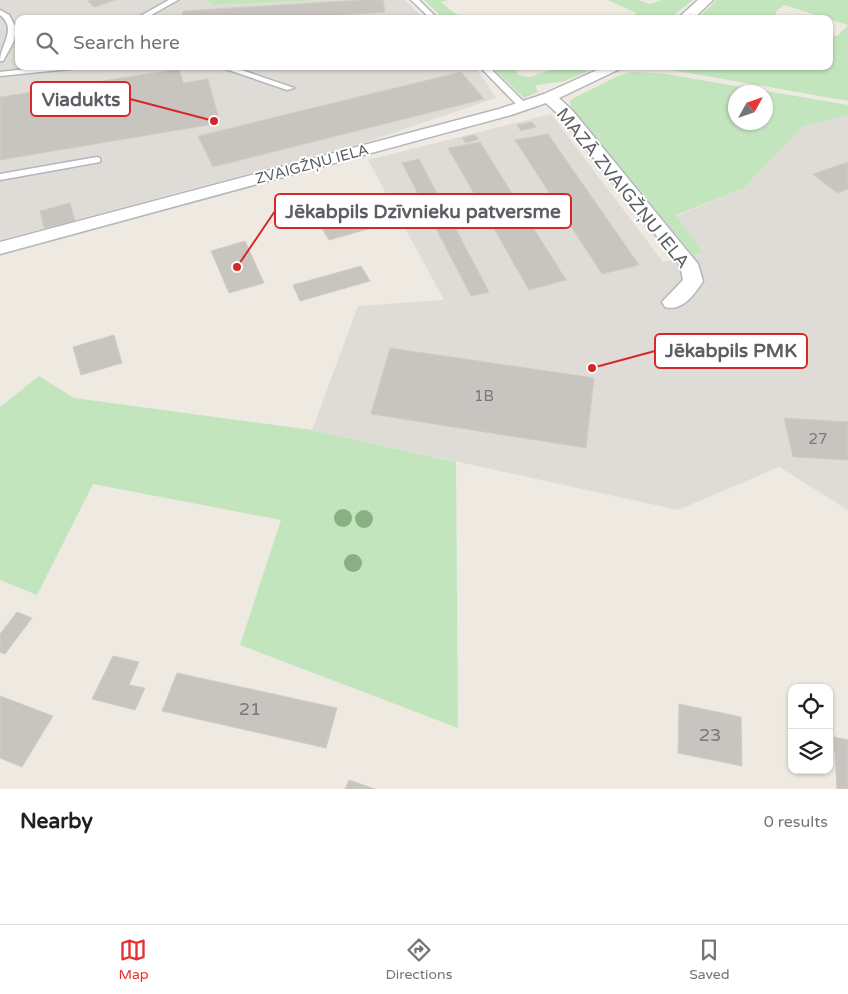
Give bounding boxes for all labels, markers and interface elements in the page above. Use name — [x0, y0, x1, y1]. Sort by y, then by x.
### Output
search box — [15, 15, 833, 70]
icon: search — [33, 29, 61, 57]
text: Search here — [73, 32, 180, 54]
callout: Viadukts — [31, 82, 130, 116]
north arrow — [728, 85, 773, 130]
text: Viadukts — [42, 89, 120, 111]
street label: MAZĀ ZVAIGŽŅU IELA — [551, 103, 695, 273]
street label: ZVAIGŽŅU IELA — [253, 140, 371, 188]
callout: Jēkabpils Dzīvnieku patversme — [275, 194, 571, 228]
text: Jēkabpils Dzīvnieku patversme — [284, 201, 561, 224]
callout: Jēkabpils PMK — [655, 334, 807, 368]
text: Jēkabpils PMK — [664, 340, 797, 363]
house number: 1B — [474, 387, 494, 405]
house number: 27 — [809, 430, 827, 448]
map controls — [788, 684, 833, 774]
button: locate — [788, 684, 833, 729]
house number: 21 — [239, 698, 261, 720]
house number: 23 — [699, 724, 721, 746]
button: layers — [788, 729, 833, 774]
text: Nearby — [20, 809, 93, 834]
text: 0 results — [764, 812, 828, 832]
tab: Map — [118, 936, 149, 983]
tab: Directions — [385, 936, 452, 983]
tab: Saved — [689, 936, 730, 983]

